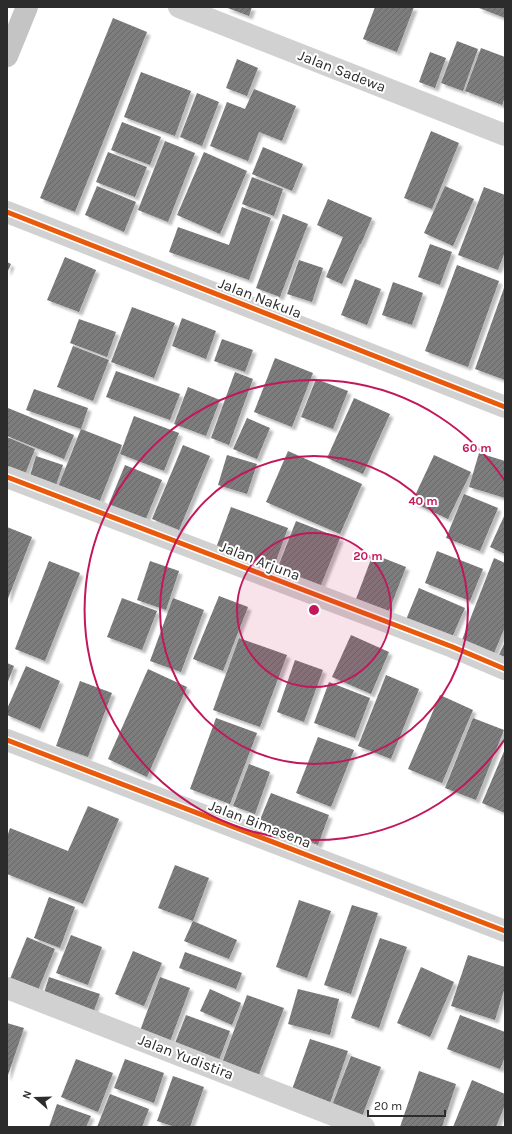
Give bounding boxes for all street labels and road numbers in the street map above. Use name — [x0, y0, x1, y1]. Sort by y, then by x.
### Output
street label: Jalan Sadewa — [296, 46, 388, 96]
street label: Jalan Nakula — [216, 274, 304, 322]
street label: Jalan Arjuna — [217, 537, 303, 585]
street label: Jalan Bimasena — [206, 796, 314, 852]
street label: Jalan Yudistira — [136, 1031, 236, 1083]

